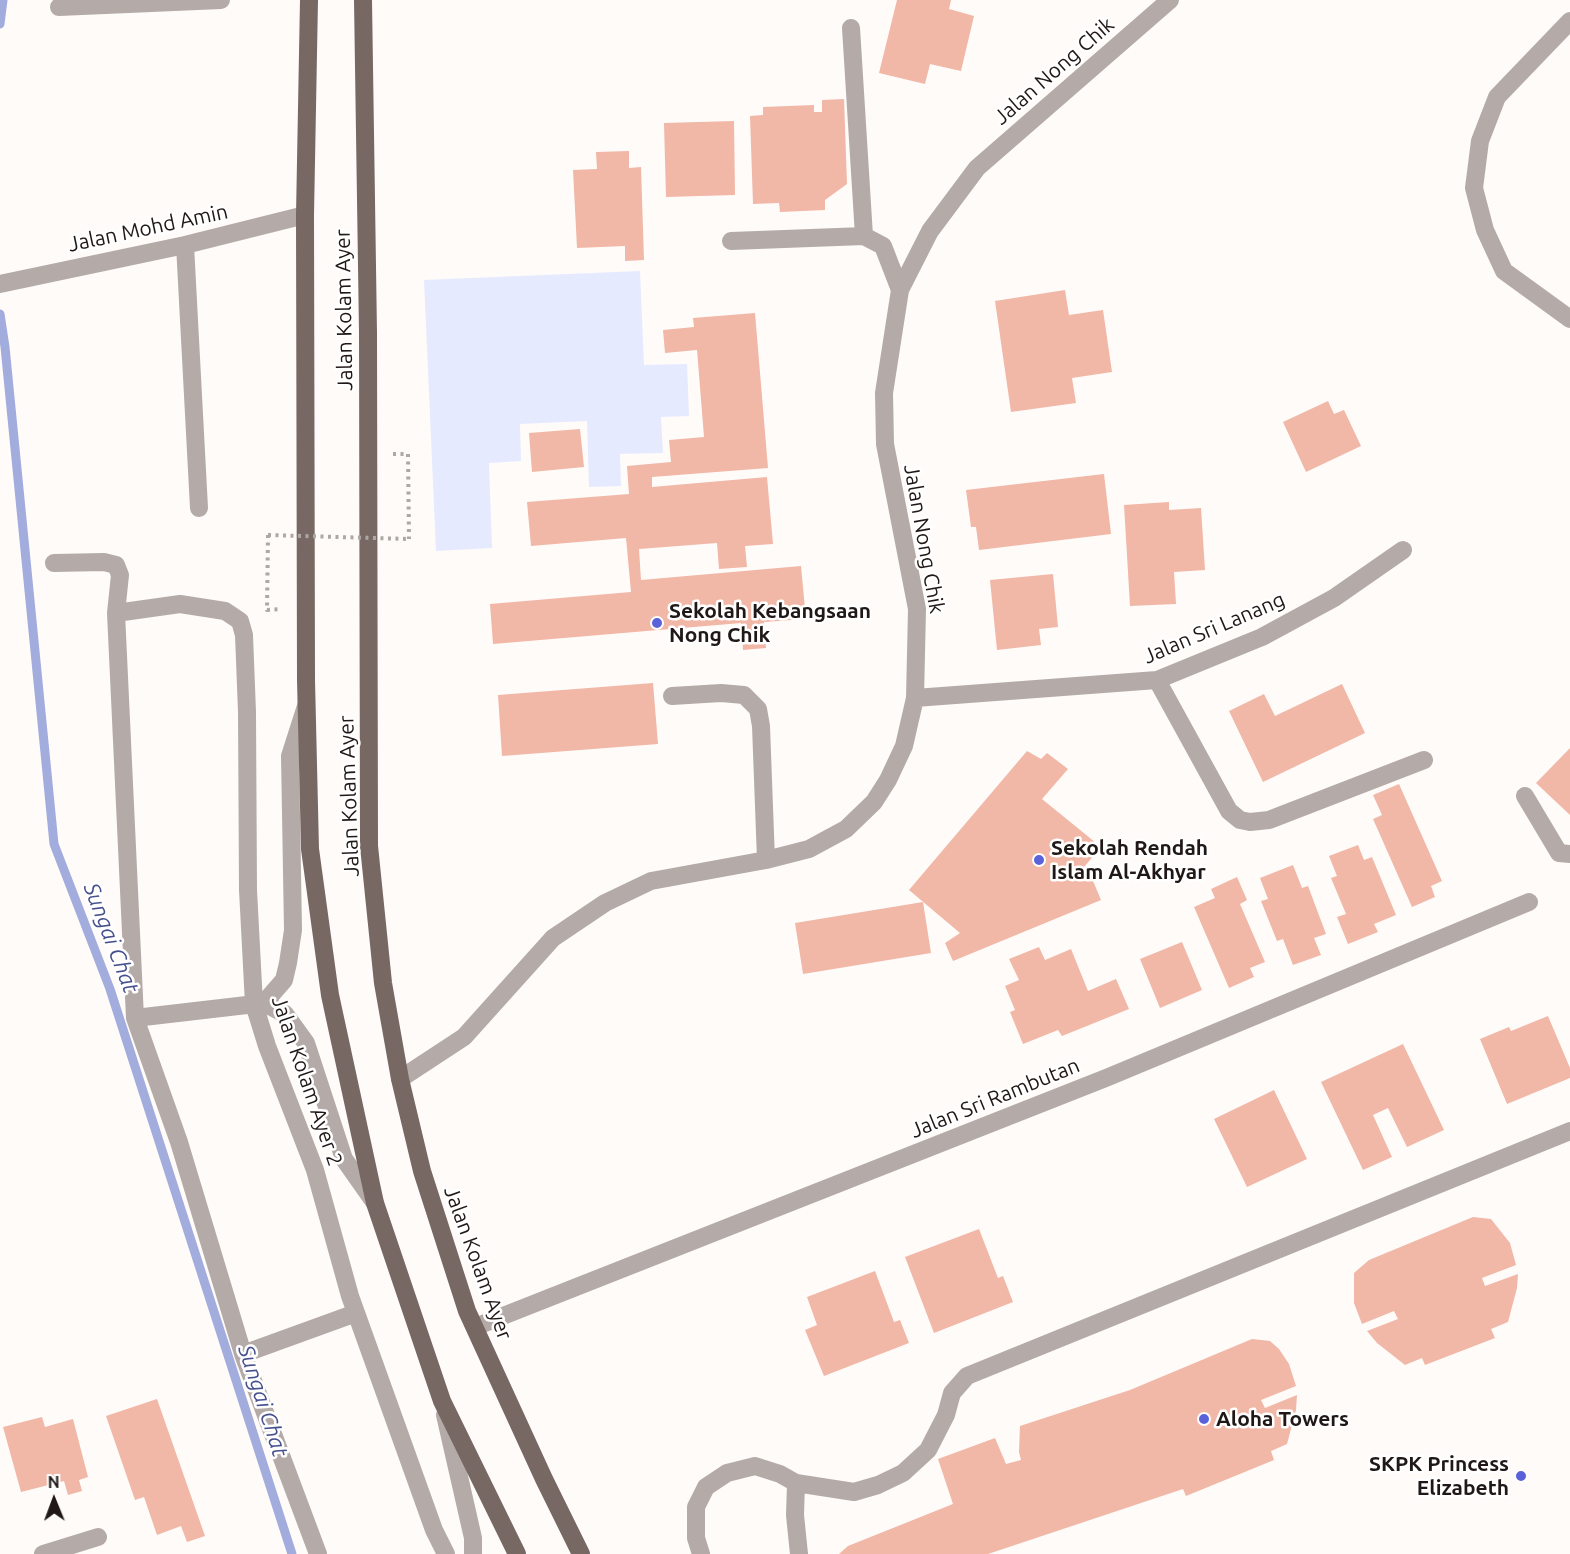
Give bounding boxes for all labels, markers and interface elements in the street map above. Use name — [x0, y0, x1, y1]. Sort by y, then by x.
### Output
street label: Jalan Nong Chik — [989, 12, 1119, 130]
street label: Jalan Mohd Amin — [66, 199, 230, 257]
street label: Jalan Kolam Ayer — [330, 229, 358, 391]
street label: Jalan Nong Chik — [898, 462, 950, 616]
street label: Jalan Sri Lanang — [1139, 587, 1289, 669]
place label: Sekolah Kebangsaan Nong Chik — [669, 598, 871, 648]
marker: Sekolah Kebangsaan Nong Chik — [650, 616, 664, 630]
street label: Jalan Kolam Ayer — [334, 715, 364, 877]
place label: Sekolah Rendah Islam Al-Akhyar — [1051, 835, 1208, 885]
marker: Sekolah Rendah Islam Al-Akhyar — [1032, 853, 1046, 867]
water label: Sungai Chat — [78, 879, 144, 997]
street label: Jalan Kolam Ayer 2 — [266, 993, 348, 1169]
street label: Jalan Sri Rambutan — [907, 1053, 1083, 1143]
street label: Jalan Kolam Ayer — [439, 1183, 517, 1343]
water label: Sungai Chat — [233, 1342, 293, 1460]
place label: Aloha Towers — [1216, 1406, 1349, 1432]
marker: Aloha Towers — [1197, 1412, 1211, 1426]
place label: SKPK Princess Elizabeth — [1369, 1451, 1509, 1501]
marker: SKPK Princess Elizabeth — [1514, 1469, 1528, 1483]
north arrow — [24, 1470, 84, 1530]
text: N — [48, 1473, 60, 1491]

